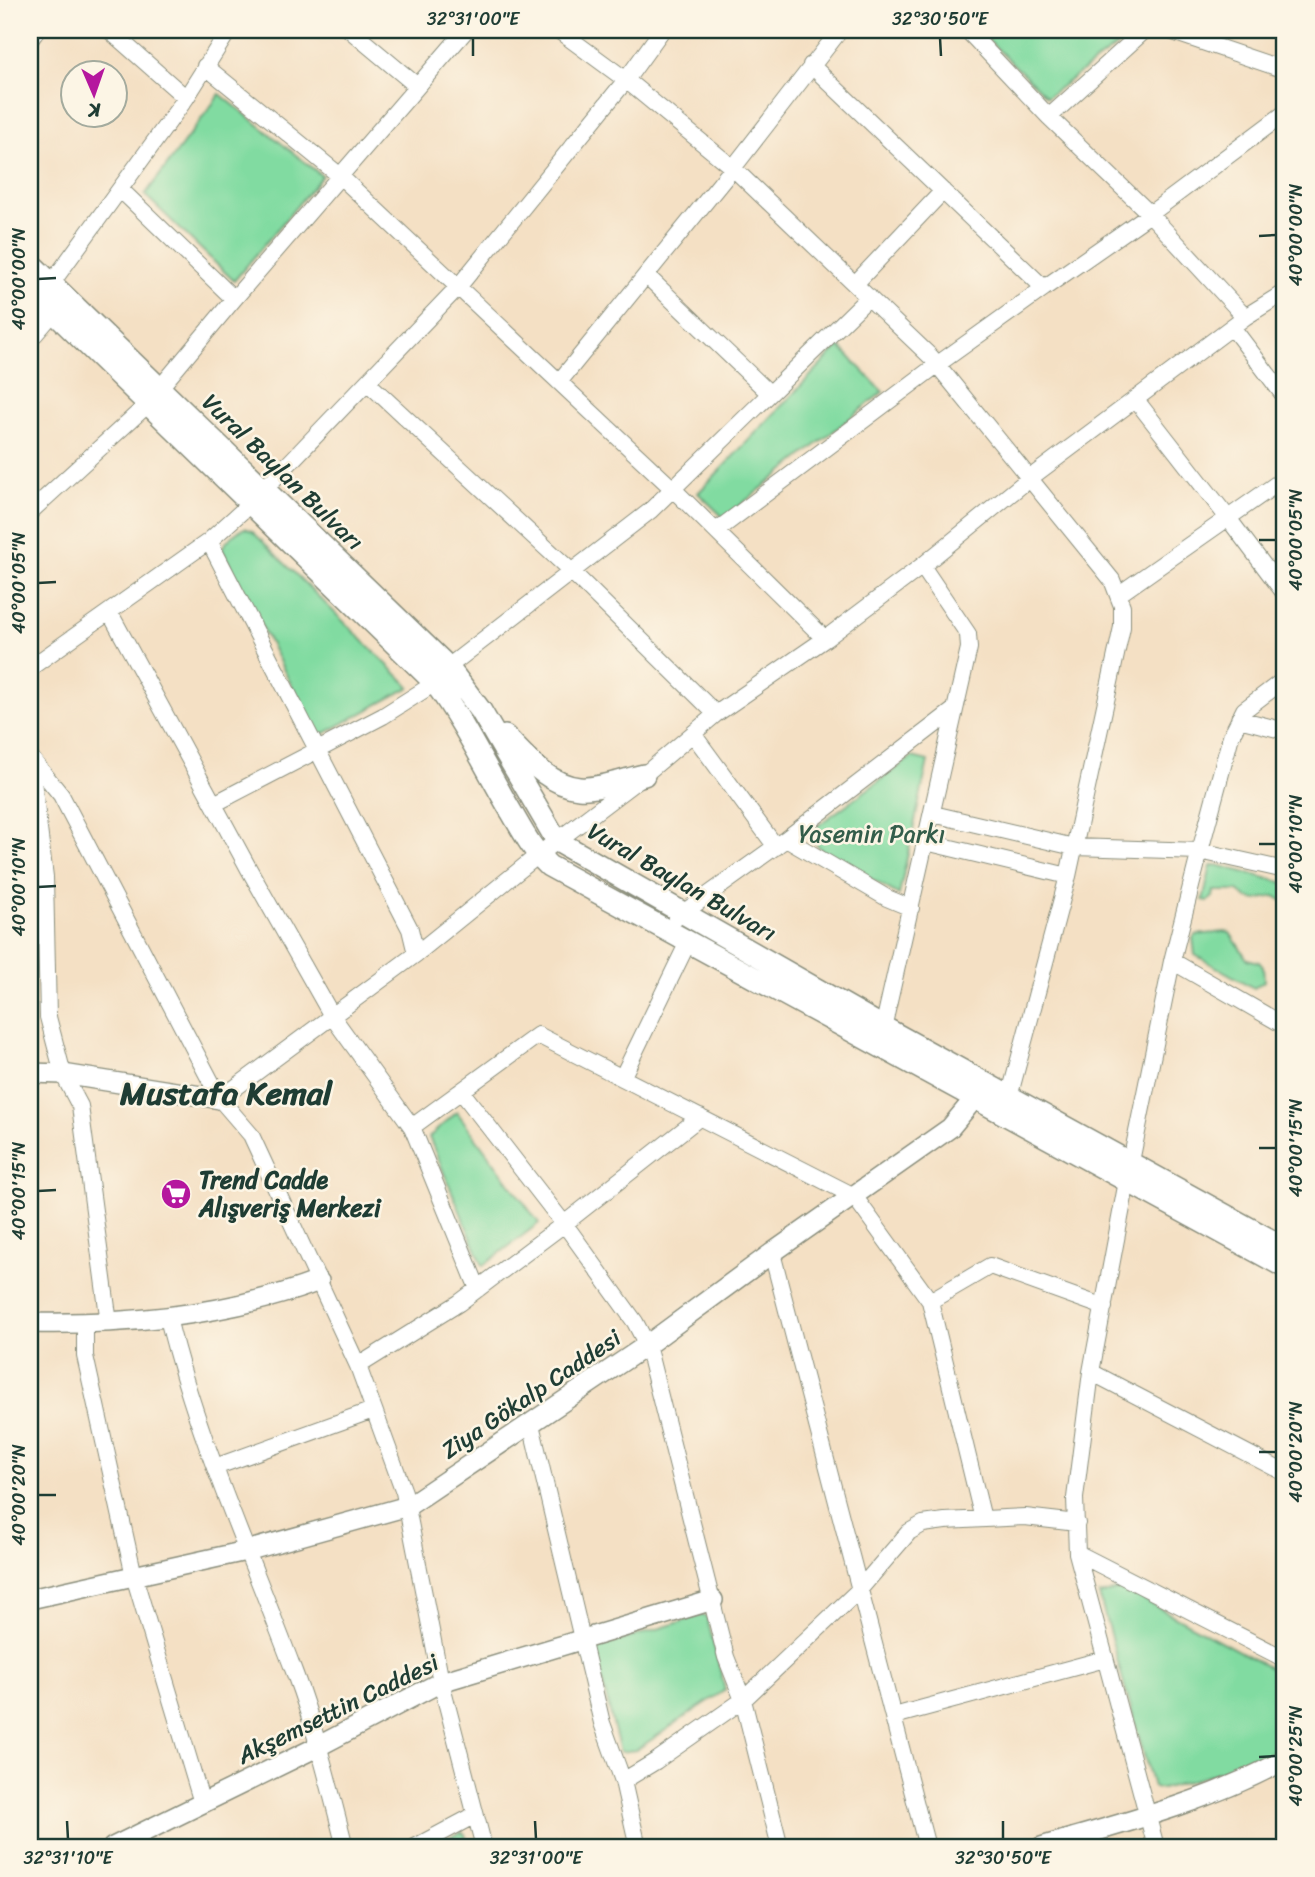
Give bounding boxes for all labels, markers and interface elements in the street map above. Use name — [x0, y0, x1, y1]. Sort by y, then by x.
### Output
text: 32°31'00"E — [427, 3, 520, 35]
text: 32°30'50"E — [892, 3, 989, 35]
north arrow — [60, 60, 130, 130]
text: K — [87, 94, 102, 127]
text: 40°00'00"N — [1280, 183, 1312, 286]
text: 40°00'00"N — [3, 227, 35, 330]
street label: Vural Baylan Bulvarı — [192, 383, 374, 561]
text: 40°00'05"N — [1280, 488, 1312, 591]
text: 40°00'05"N — [3, 531, 35, 634]
text: 40°00'10"N — [1280, 794, 1312, 893]
street label: Vural Baylan Bulvarı — [579, 811, 785, 953]
park label: Yasemin Parkı — [799, 813, 945, 855]
text: 40°00'10"N — [3, 837, 35, 936]
district label: Mustafa Kemal — [119, 1065, 334, 1122]
text: 40°00'15"N — [1280, 1098, 1312, 1197]
text: 40°00'15"N — [3, 1141, 35, 1240]
place label: Trend Cadde Alışveriş Merkezi — [198, 1159, 382, 1229]
supermarket icon: Trend Cadde Alışveriş Merkezi — [159, 1177, 193, 1211]
street label: Ziya Gökalp Caddesi — [432, 1318, 630, 1470]
text: 40°00'20"N — [1280, 1401, 1312, 1503]
text: 40°00'20"N — [3, 1444, 35, 1546]
street label: Akşemsettin Caddesi — [229, 1642, 447, 1777]
text: 40°00'25"N — [1280, 1705, 1312, 1807]
text: 32°31'10"E — [24, 1842, 113, 1874]
text: 32°31'00"E — [490, 1842, 583, 1874]
text: 32°30'50"E — [955, 1842, 1052, 1874]

